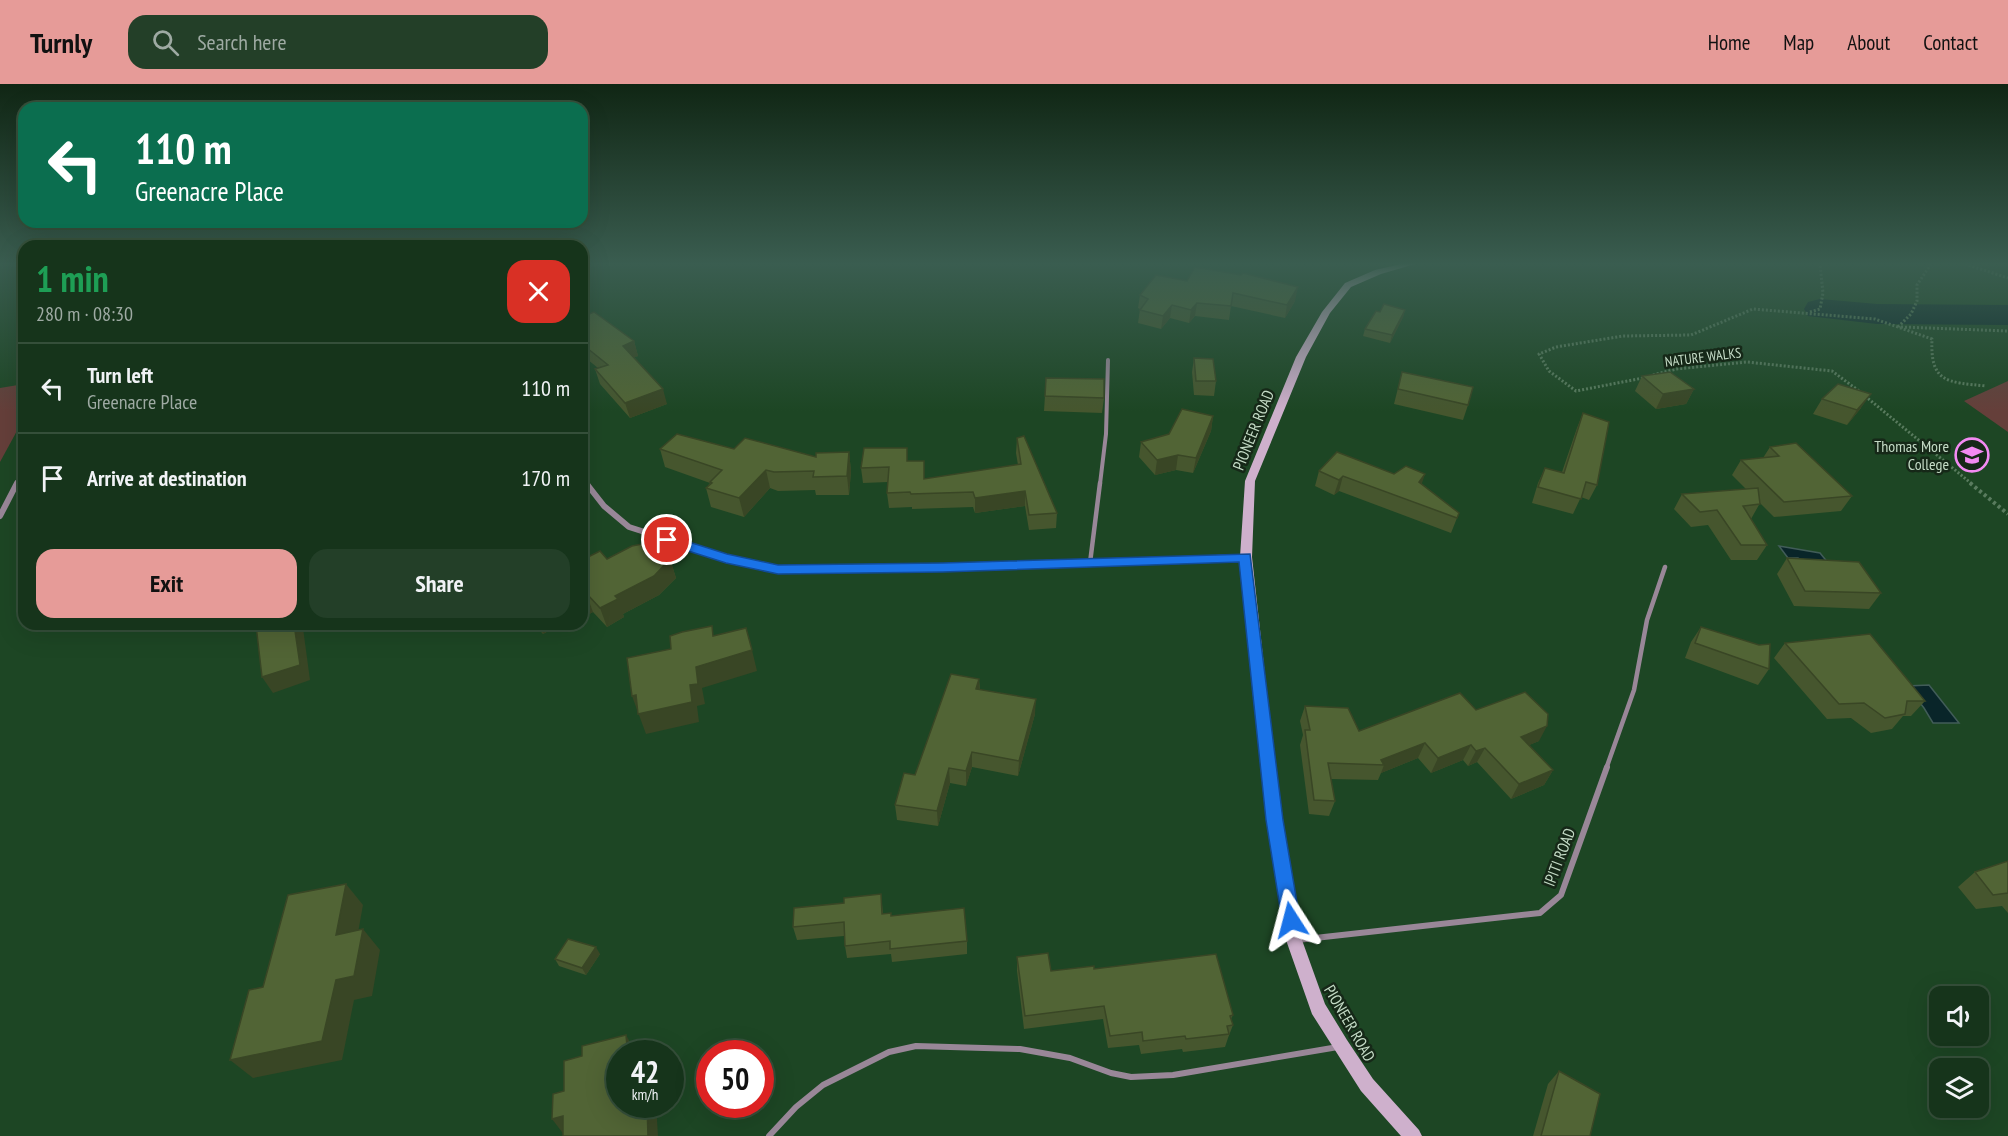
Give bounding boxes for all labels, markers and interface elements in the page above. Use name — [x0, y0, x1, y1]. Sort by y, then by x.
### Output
search box — [128, 15, 548, 69]
text: Turnly — [30, 24, 92, 61]
icon: search — [149, 26, 182, 59]
text: Search here — [197, 28, 287, 56]
text: Home — [1708, 29, 1750, 56]
text: Map — [1783, 29, 1814, 56]
text: About — [1847, 29, 1890, 56]
text: Contact — [1923, 29, 1978, 56]
text: 110 m — [135, 121, 232, 176]
icon: left — [36, 126, 114, 204]
text: Greenacre Place — [135, 174, 284, 208]
text: 1 min — [36, 255, 109, 302]
button: close — [507, 260, 570, 323]
text: 280 m · 08:30 — [36, 301, 133, 327]
street label: NATURE WALKS — [1664, 343, 1742, 371]
text: Turn left — [87, 361, 153, 389]
icon: left — [36, 372, 69, 405]
text: 110 m — [521, 374, 570, 402]
street label: PIONEER ROAD — [1228, 387, 1278, 473]
text: Greenacre Place — [87, 389, 197, 415]
place label: Thomas More College — [1874, 436, 1949, 474]
school or university icon: Thomas More College — [1954, 437, 1990, 473]
icon: arrive — [36, 462, 69, 495]
text: Arrive at destination — [87, 464, 247, 492]
text: 170 m — [521, 464, 570, 492]
pin — [641, 514, 692, 565]
icon: arrive — [650, 523, 683, 556]
button: Exit — [36, 549, 297, 618]
button: Share — [309, 549, 570, 618]
street label: IPITI ROAD — [1539, 825, 1579, 889]
position arrow — [1259, 888, 1323, 952]
street label: PIONEER ROAD — [1320, 981, 1380, 1065]
map controls — [1929, 986, 1989, 1118]
button: sound — [1929, 986, 1989, 1046]
speed limit sign: 50 — [696, 1040, 774, 1118]
text: 42 — [631, 1052, 659, 1091]
button: layers — [1929, 1058, 1989, 1118]
text: km/h — [632, 1085, 658, 1104]

